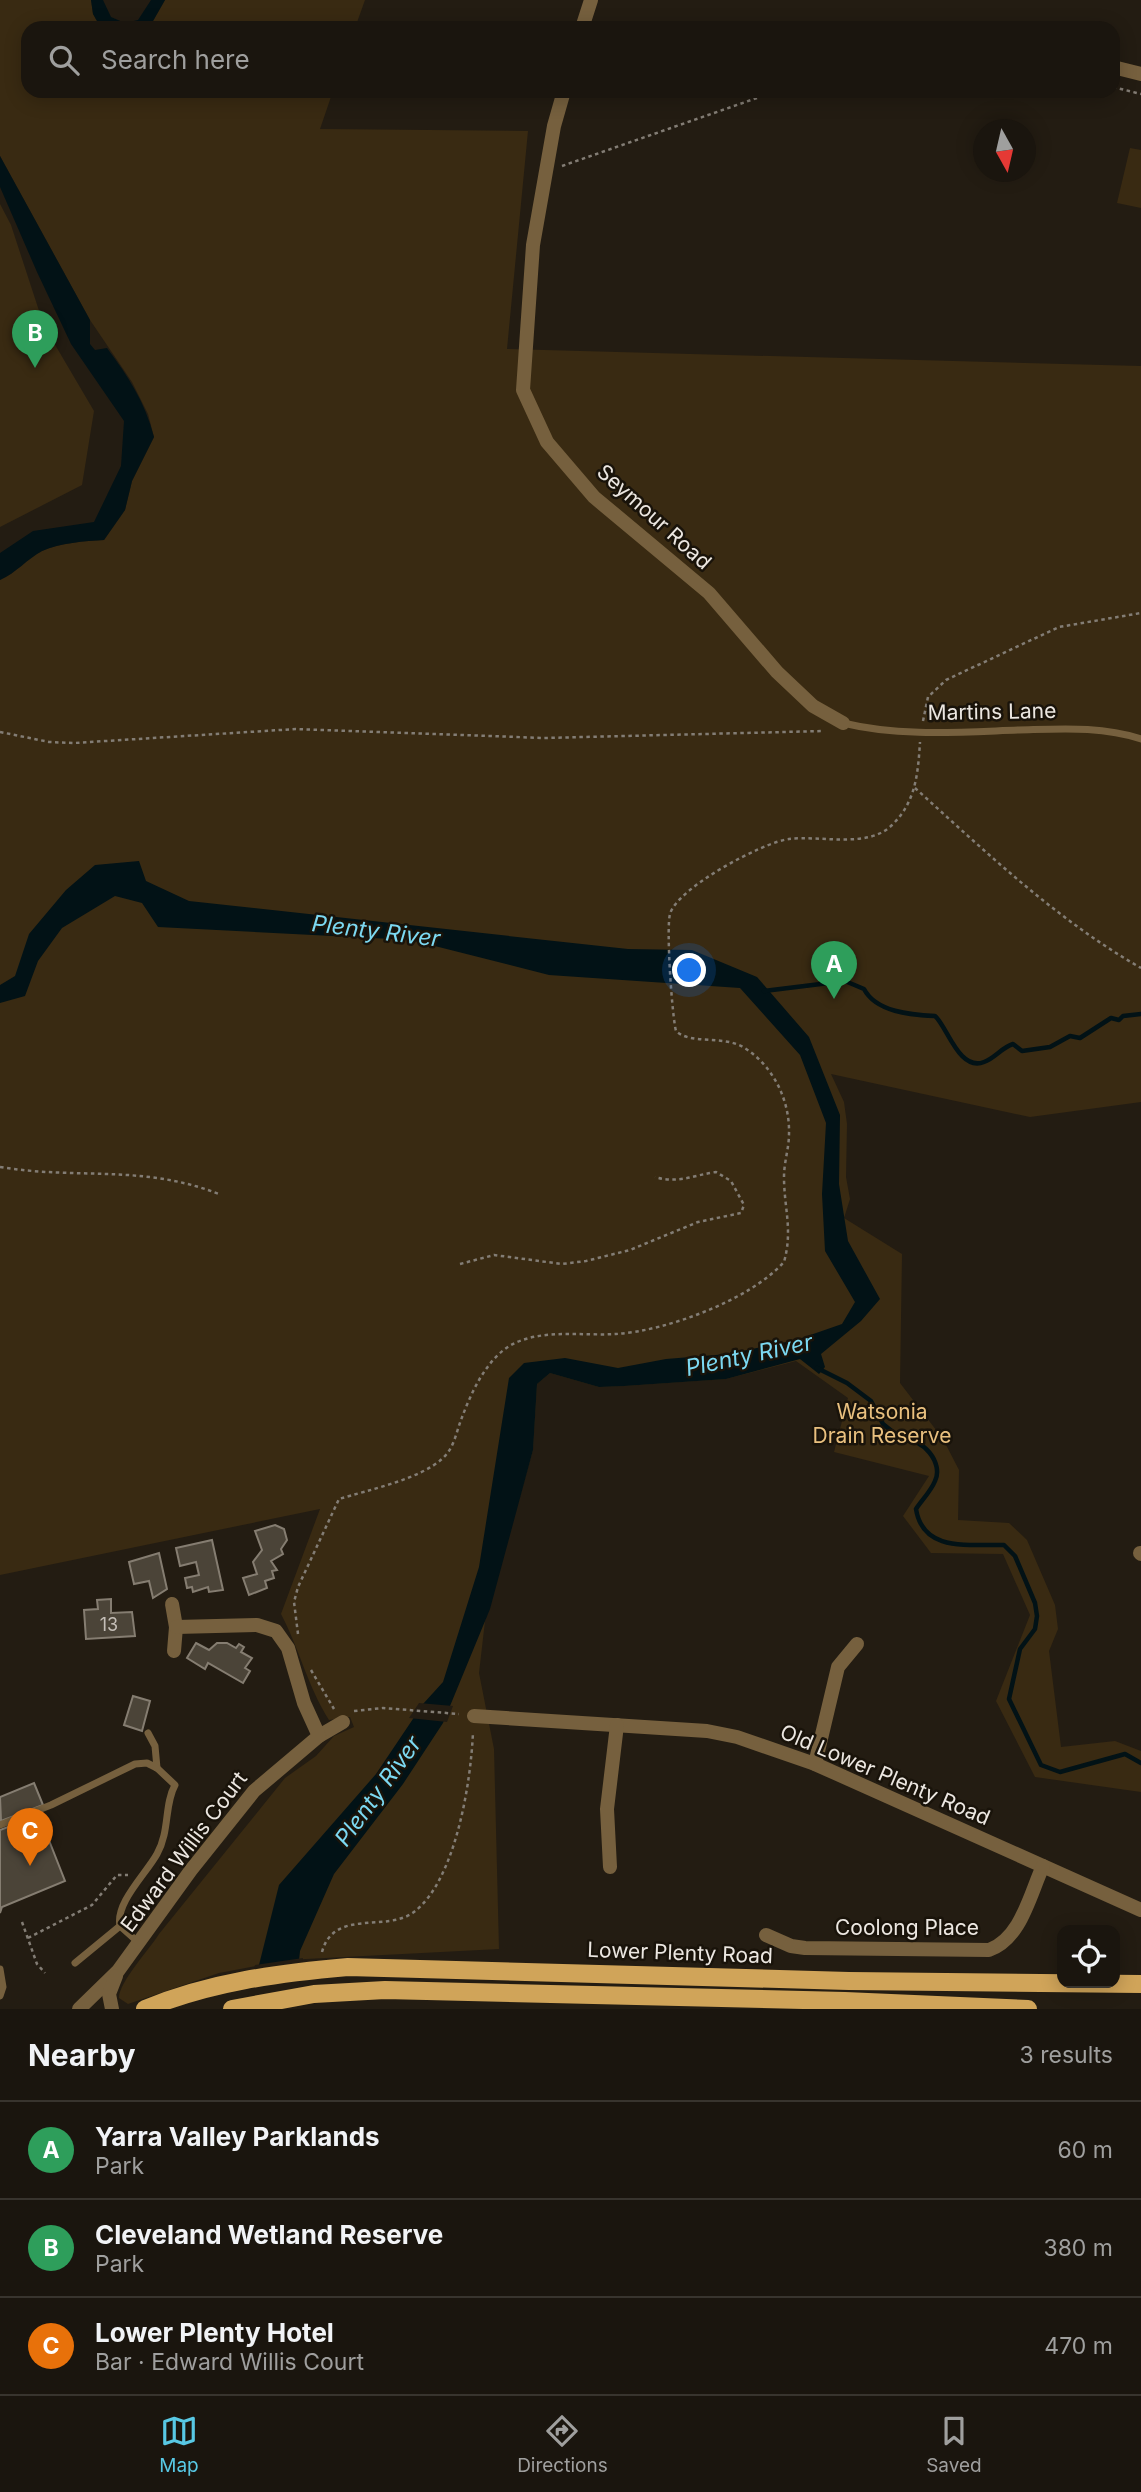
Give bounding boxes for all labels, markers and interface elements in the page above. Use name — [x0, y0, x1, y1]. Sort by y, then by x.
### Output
search box — [21, 21, 1120, 98]
icon: search — [45, 41, 83, 79]
text: Search here — [101, 44, 250, 75]
north arrow — [973, 119, 1036, 182]
pin: B — [12, 310, 58, 368]
street label: Seymour Road — [592, 459, 717, 574]
street label: Martins Lane — [927, 698, 1057, 725]
water label: Plenty River — [310, 909, 443, 953]
pin: A — [811, 941, 857, 999]
your location — [672, 953, 706, 987]
water label: Plenty River — [683, 1328, 816, 1382]
park label: Watsonia Drain Reserve — [813, 1399, 951, 1448]
house number: 13 — [100, 1614, 118, 1635]
street label: Old Lower Plenty Road — [776, 1719, 994, 1830]
water label: Plenty River — [329, 1729, 428, 1852]
street label: Edward Willis Court — [115, 1767, 252, 1937]
pin: C — [7, 1808, 53, 1866]
street label: Coolong Place — [835, 1915, 979, 1940]
map controls — [1057, 1925, 1120, 1988]
button: locate — [1057, 1925, 1120, 1988]
street label: Lower Plenty Road — [587, 1937, 773, 1968]
text: Nearby — [28, 2037, 136, 2073]
text: 3 results — [1020, 2041, 1113, 2069]
text: Yarra Valley Parklands — [95, 2121, 380, 2152]
text: A — [42, 2136, 60, 2164]
text: 60 m — [1058, 2136, 1113, 2164]
text: Park — [95, 2152, 144, 2180]
text: Cleveland Wetland Reserve — [95, 2219, 443, 2250]
text: B — [43, 2234, 59, 2262]
text: 380 m — [1043, 2234, 1113, 2262]
text: Park — [95, 2250, 144, 2278]
text: Lower Plenty Hotel — [95, 2317, 334, 2348]
text: C — [42, 2332, 60, 2360]
text: 470 m — [1044, 2332, 1113, 2360]
text: Bar · Edward Willis Court — [95, 2348, 364, 2376]
tab: Map — [159, 2412, 199, 2477]
tab: Directions — [517, 2412, 608, 2477]
tab: Saved — [926, 2412, 982, 2477]

